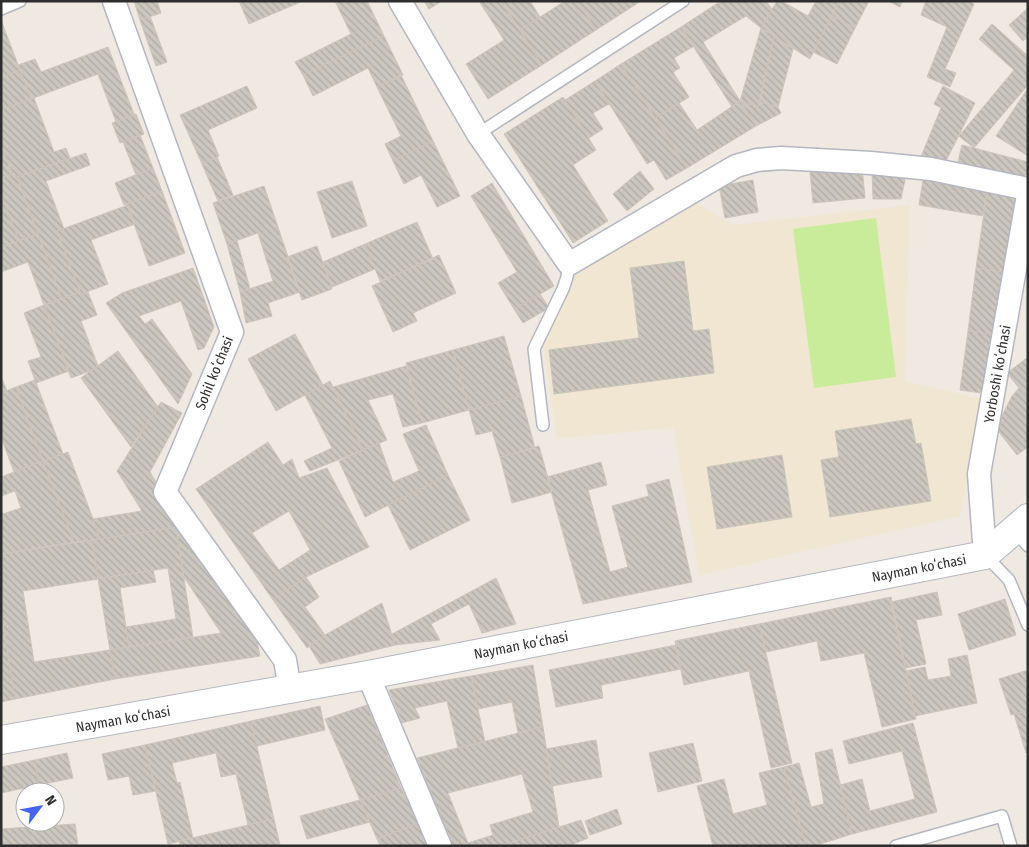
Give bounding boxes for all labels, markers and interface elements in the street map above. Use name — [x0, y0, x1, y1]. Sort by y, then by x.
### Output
street label: Yorboshi koʻchasi — [980, 324, 1014, 424]
street label: Sohil koʻchasi — [192, 334, 237, 413]
street label: Nayman koʻchasi — [871, 551, 968, 586]
street label: Nayman koʻchasi — [473, 628, 570, 663]
street label: Nayman koʻchasi — [75, 703, 172, 736]
north arrow — [15, 782, 65, 832]
text: N — [41, 792, 60, 808]

